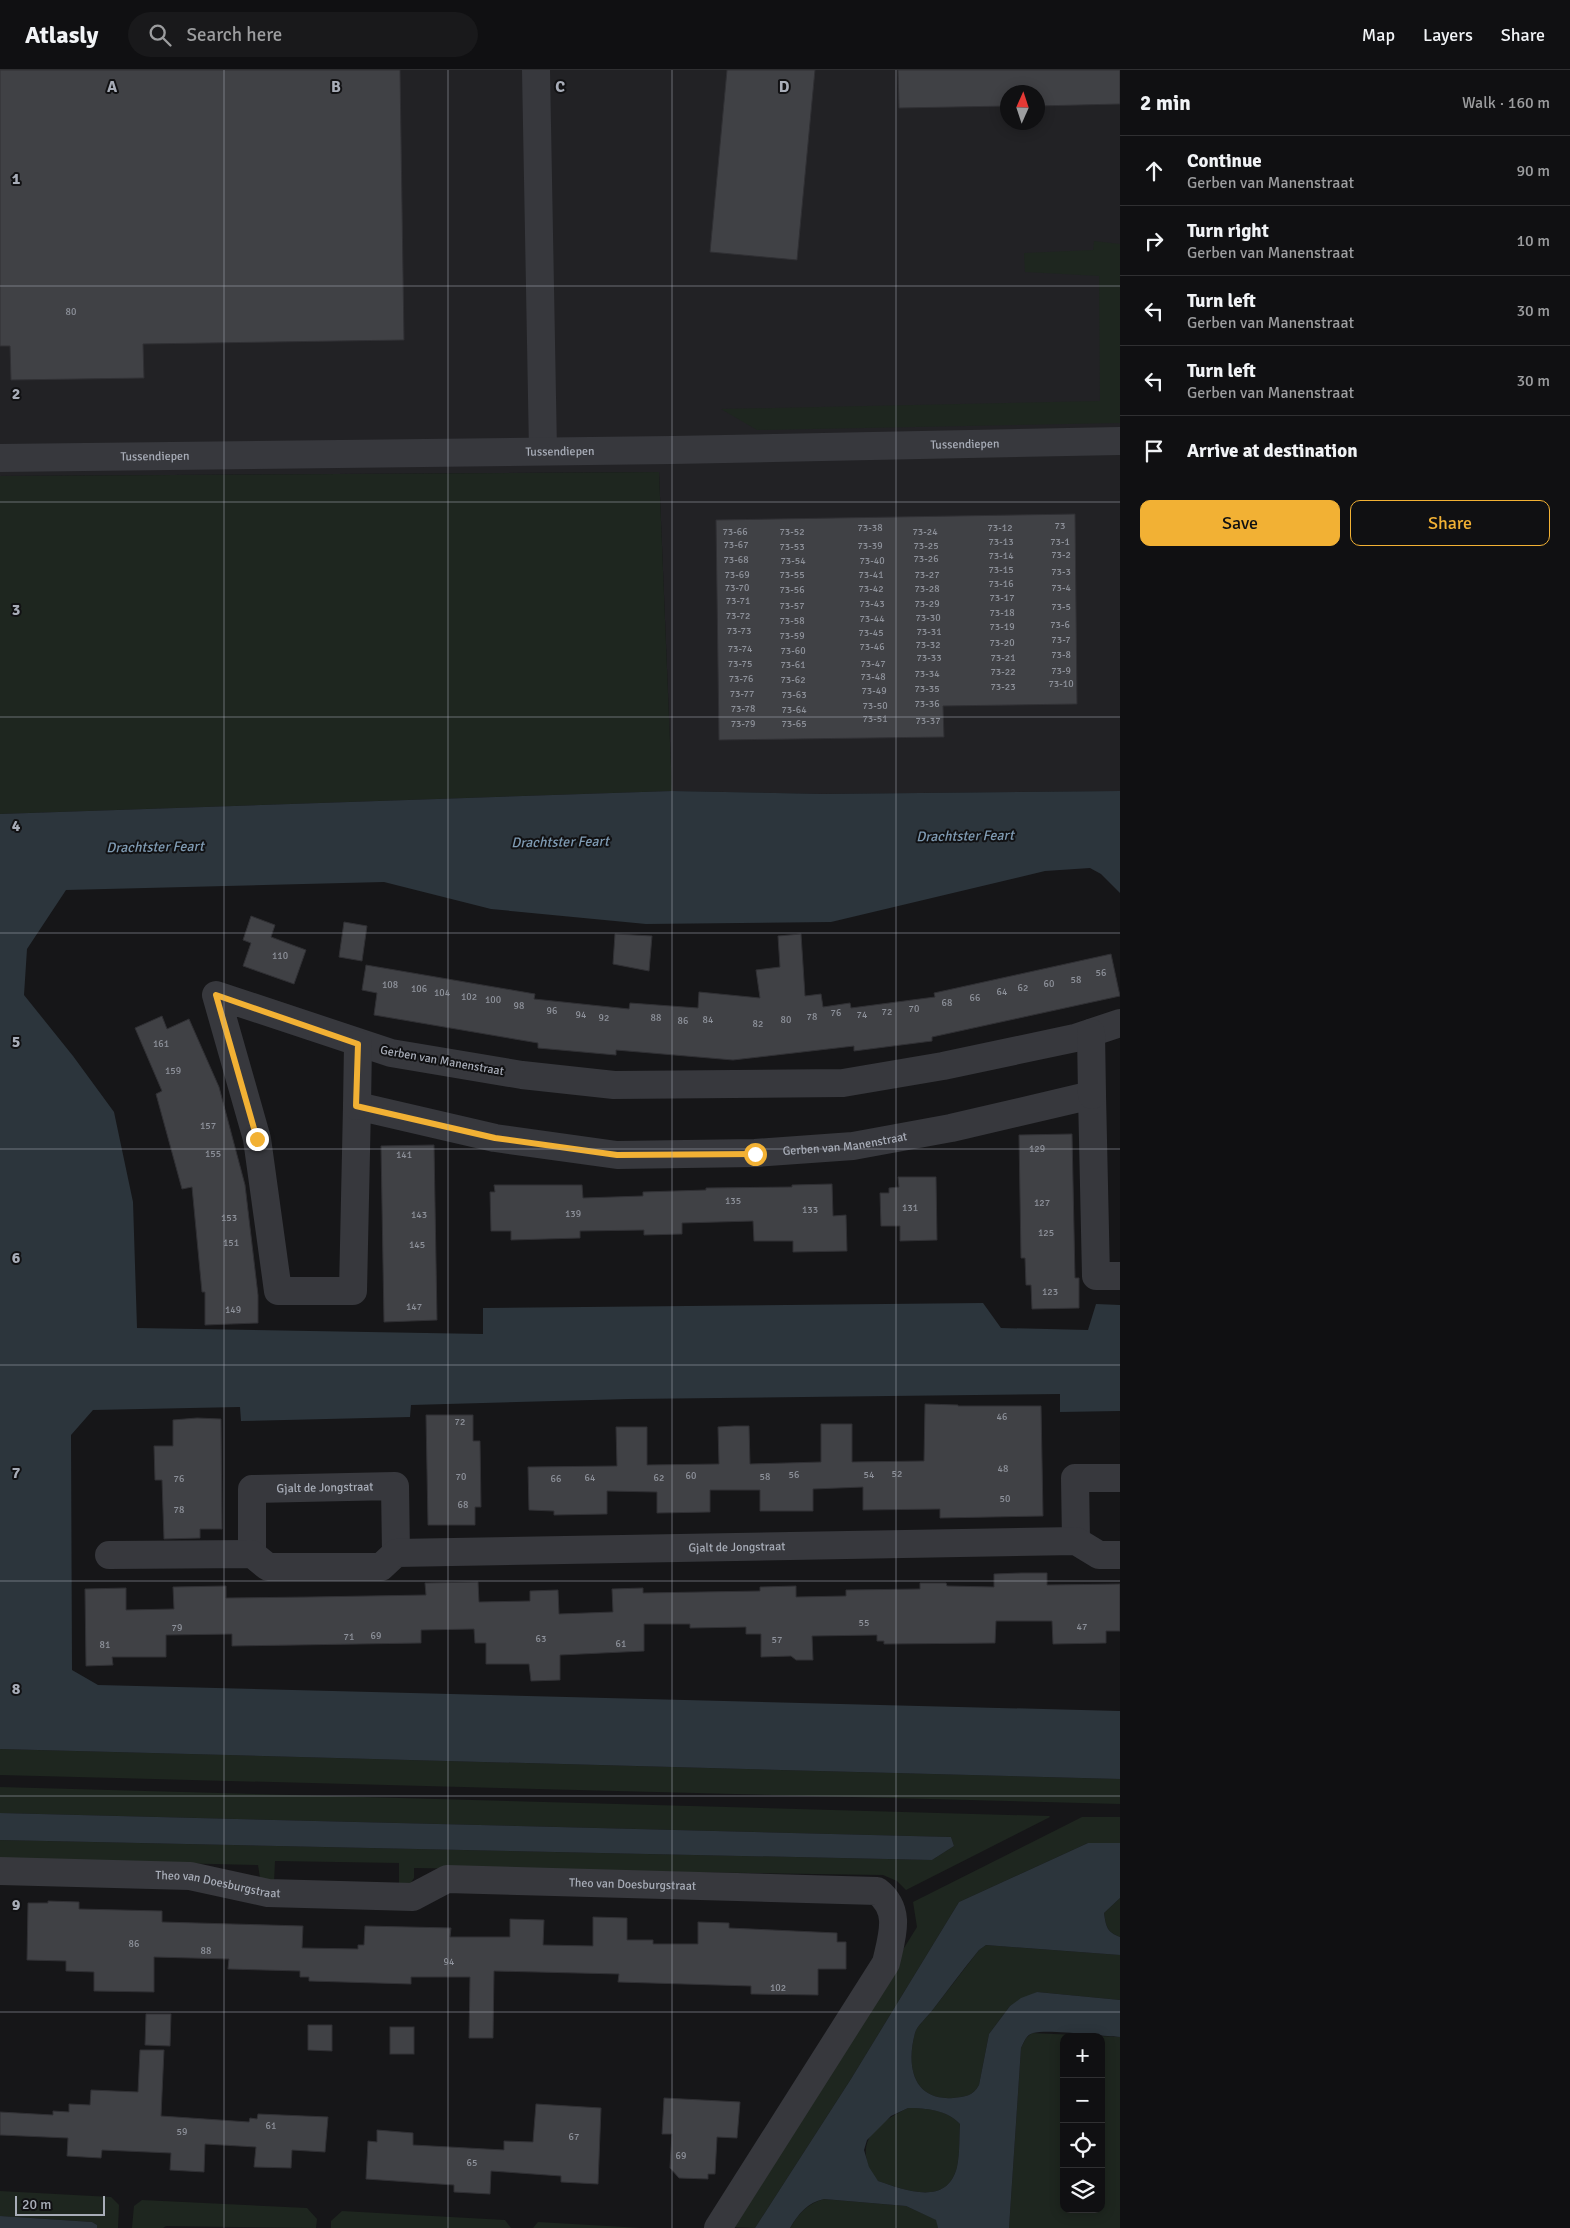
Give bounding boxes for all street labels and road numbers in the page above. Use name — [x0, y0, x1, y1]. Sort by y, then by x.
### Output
street label: Tussendiepen — [930, 436, 1000, 452]
street label: Tussendiepen — [525, 443, 595, 459]
street label: Tussendiepen — [120, 448, 190, 464]
street label: Gerben van Manenstraat — [379, 1043, 505, 1079]
street label: Gerben van Manenstraat — [782, 1129, 908, 1159]
street label: Gjalt de Jongstraat — [276, 1479, 374, 1496]
street label: Gjalt de Jongstraat — [688, 1539, 785, 1555]
street label: Theo van Doesburgstraat — [155, 1868, 281, 1901]
street label: Theo van Doesburgstraat — [569, 1875, 696, 1893]

